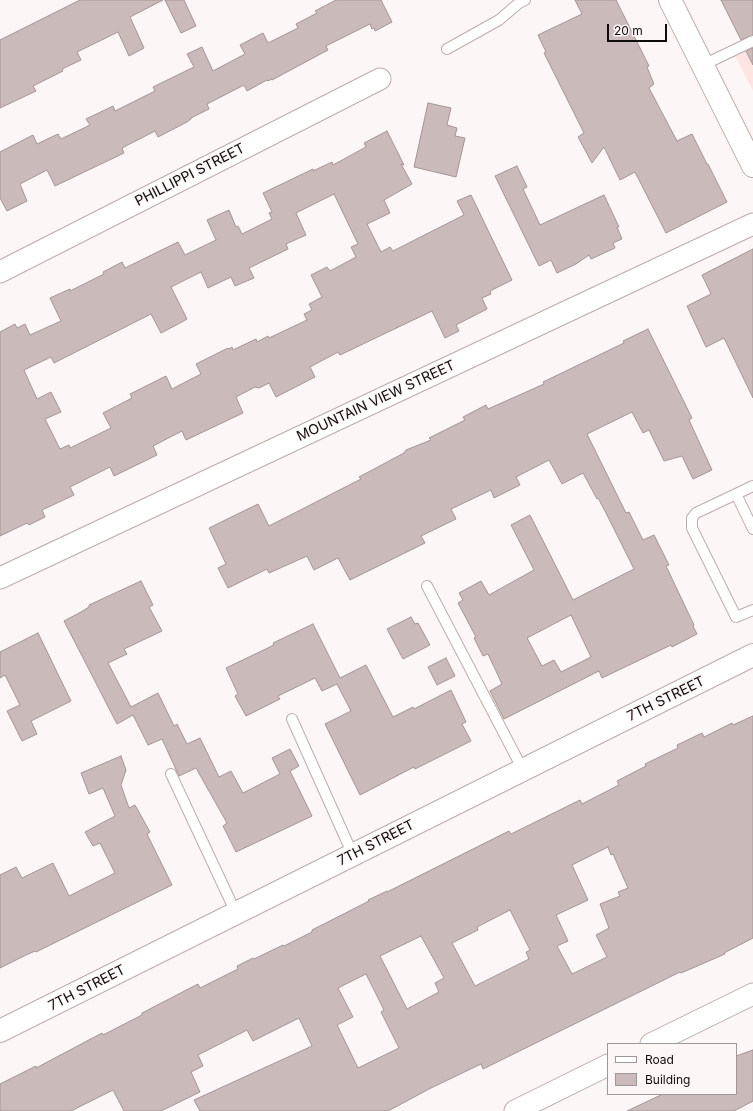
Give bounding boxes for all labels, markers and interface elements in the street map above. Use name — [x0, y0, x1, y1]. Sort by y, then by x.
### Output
scale bar — [609, 16, 669, 42]
text: 20 m — [614, 23, 643, 38]
street label: PHILLIPPI STREET — [132, 140, 248, 210]
street label: MOUNTAIN VIEW STREET — [294, 357, 458, 445]
street label: 7TH STREET — [624, 673, 708, 725]
street label: 7TH STREET — [335, 816, 417, 870]
street label: 7TH STREET — [46, 961, 128, 1015]
legend — [607, 1043, 737, 1095]
text: Road — [645, 1052, 674, 1067]
text: Building — [645, 1072, 690, 1087]

